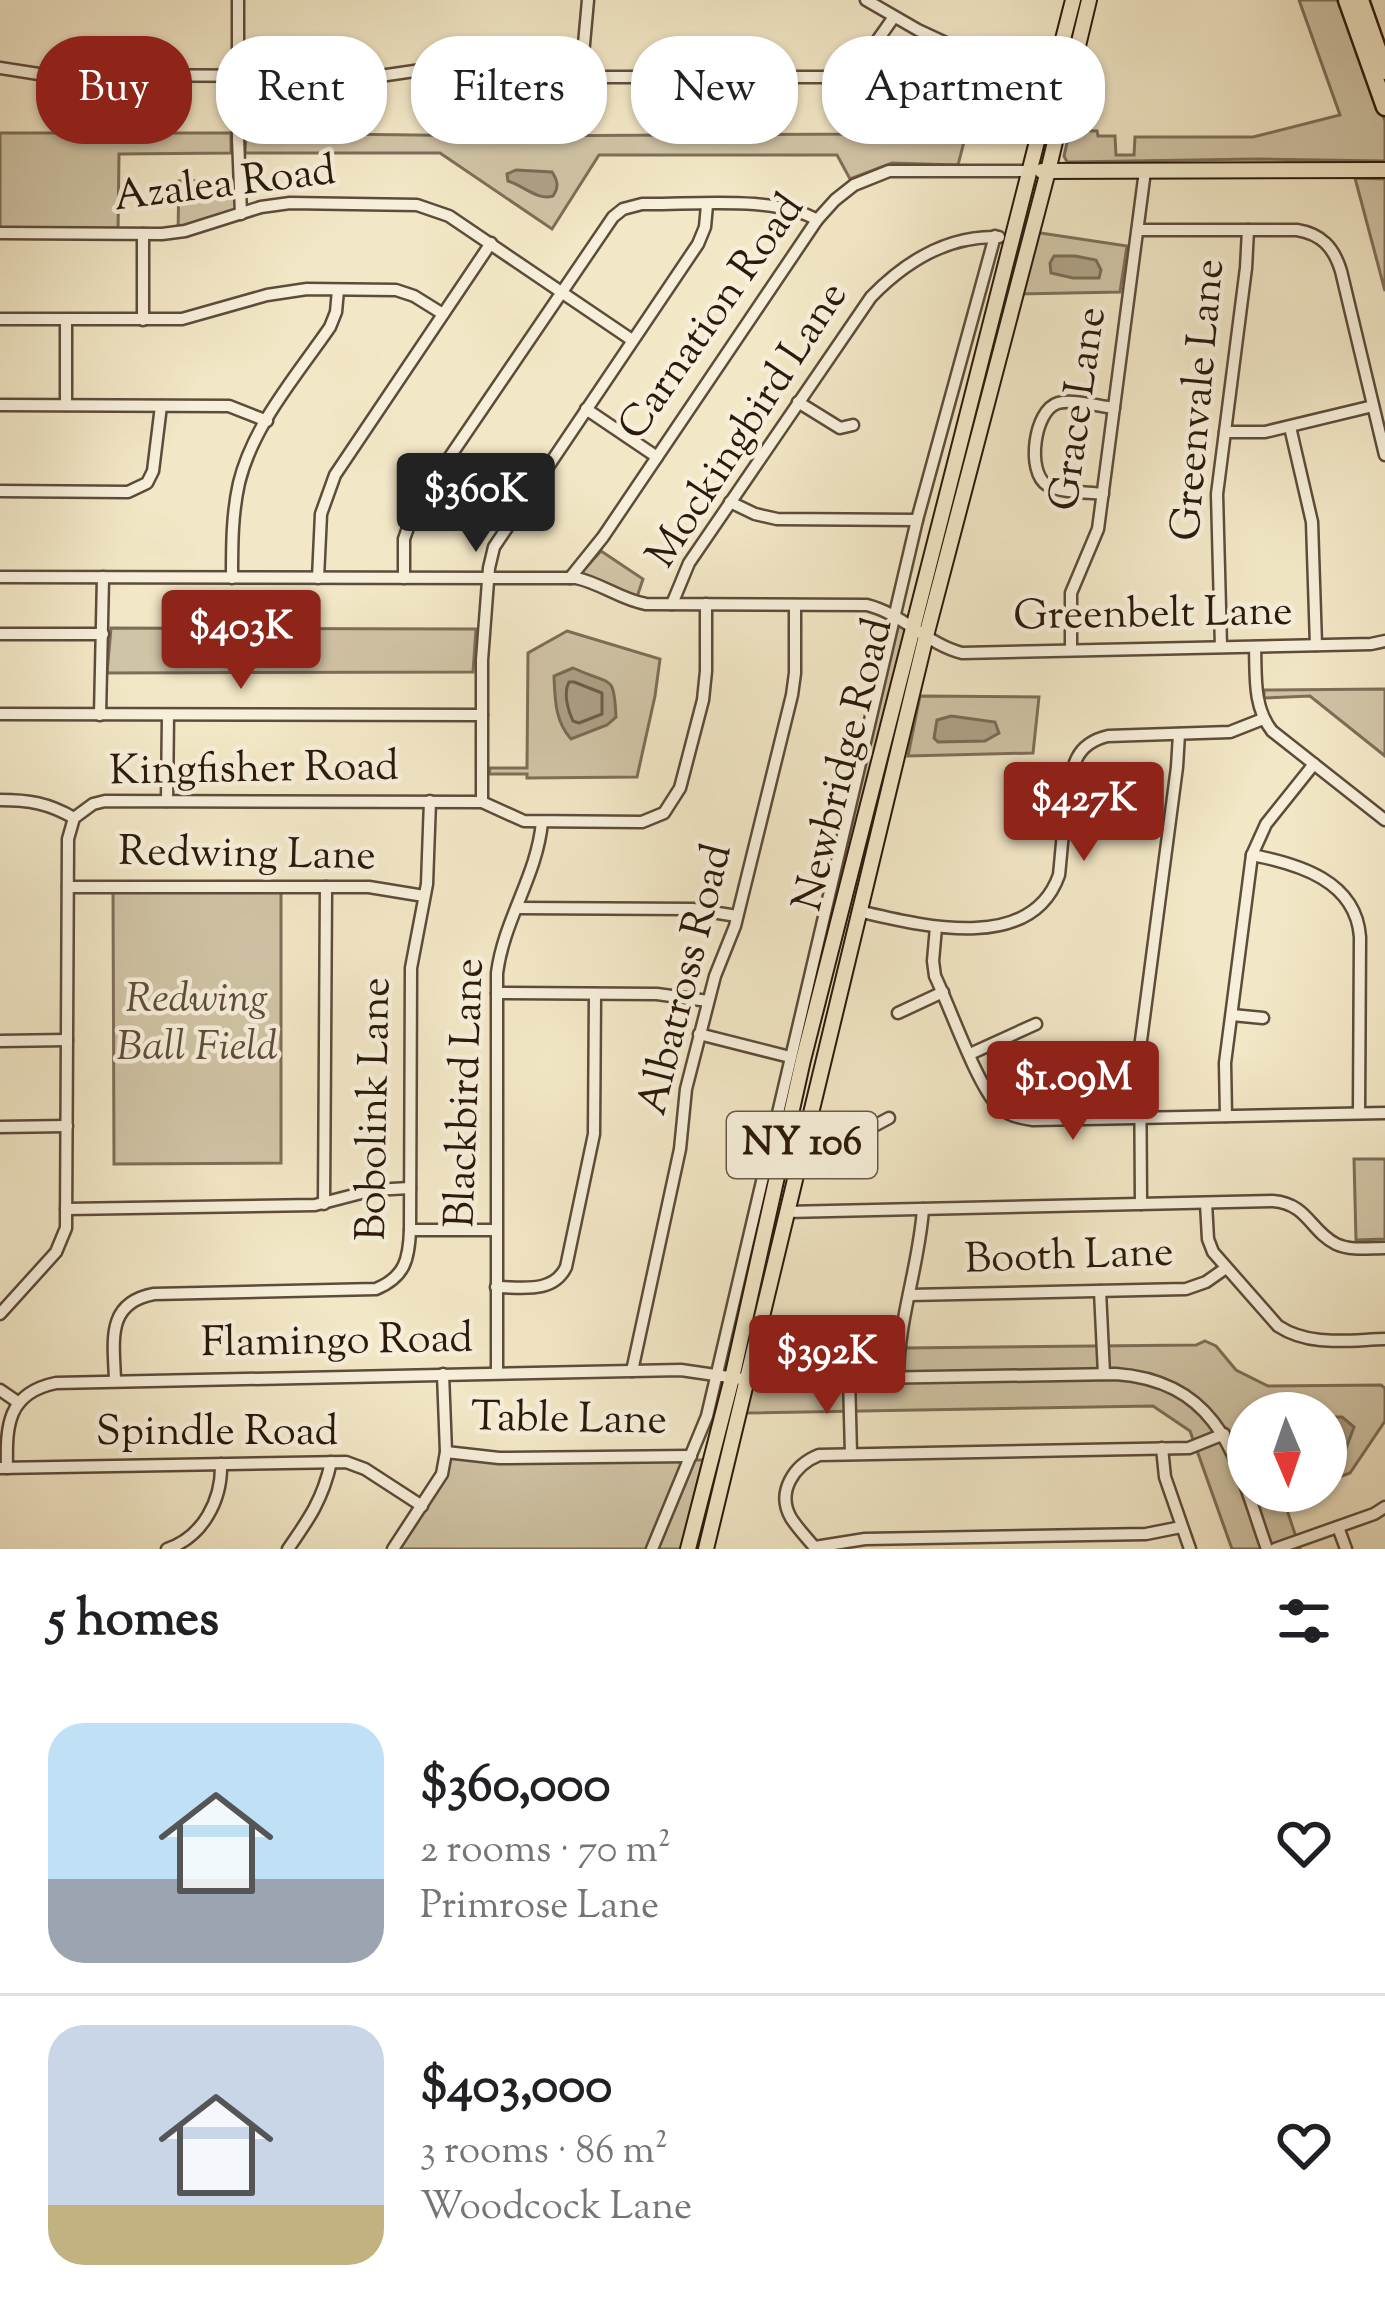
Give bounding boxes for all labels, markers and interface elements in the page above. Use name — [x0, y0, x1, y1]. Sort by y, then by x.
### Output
chip: Buy — [36, 36, 192, 144]
chip: Rent — [216, 36, 387, 144]
chip: Filters — [411, 36, 607, 144]
chip: New — [631, 36, 798, 144]
chip: Apartment — [822, 36, 1105, 144]
street label: Azalea Road — [111, 143, 339, 229]
street label: Carnation Road — [606, 183, 820, 453]
street label: Greenvale Lane — [1158, 257, 1242, 543]
street label: Mockingbird Lane — [634, 271, 864, 581]
street label: Grace Lane — [1036, 303, 1124, 515]
pin: $360K — [392, 453, 560, 555]
text: $360K — [424, 464, 528, 520]
street label: Greenbelt Lane — [1013, 584, 1293, 648]
pin: $403K — [157, 590, 325, 692]
text: $403K — [189, 601, 293, 657]
street label: Newbridge Road — [780, 612, 910, 918]
street label: Kingfisher Road — [109, 738, 399, 804]
pin: $427K — [1000, 762, 1168, 864]
text: $427K — [1031, 773, 1137, 829]
street label: Redwing Lane — [118, 824, 376, 888]
street label: Albatross Road — [624, 838, 750, 1122]
street label: Blackbird Lane — [432, 957, 502, 1229]
park label: Redwing Ball Field — [116, 971, 278, 1079]
street label: Bobolink Lane — [344, 977, 408, 1241]
pin: $1.09M — [975, 1041, 1171, 1143]
text: $1.09M — [1014, 1052, 1132, 1108]
road number: NY 106 — [727, 1112, 877, 1178]
street label: Booth Lane — [964, 1224, 1174, 1292]
street label: Flamingo Road — [200, 1311, 474, 1375]
pin: $392K — [743, 1315, 911, 1417]
text: $392K — [776, 1326, 878, 1382]
street label: Table Lane — [470, 1389, 668, 1453]
north arrow — [1227, 1392, 1347, 1512]
map controls — [1227, 1392, 1347, 1512]
street label: Spindle Road — [96, 1404, 338, 1464]
text: 5 homes — [48, 1585, 219, 1658]
icon: filters — [1271, 1588, 1337, 1654]
text: $360,000 — [420, 1751, 611, 1824]
icon: home — [144, 1771, 288, 1915]
icon: heart — [1271, 1810, 1337, 1876]
text: 2 rooms · 70 m² — [420, 1824, 671, 1880]
text: Primrose Lane — [420, 1880, 659, 1936]
text: $403,000 — [420, 2052, 612, 2125]
icon: home — [144, 2073, 288, 2217]
icon: heart — [1271, 2112, 1337, 2178]
text: 3 rooms · 86 m² — [420, 2125, 668, 2181]
text: Woodcock Lane — [420, 2181, 692, 2237]

